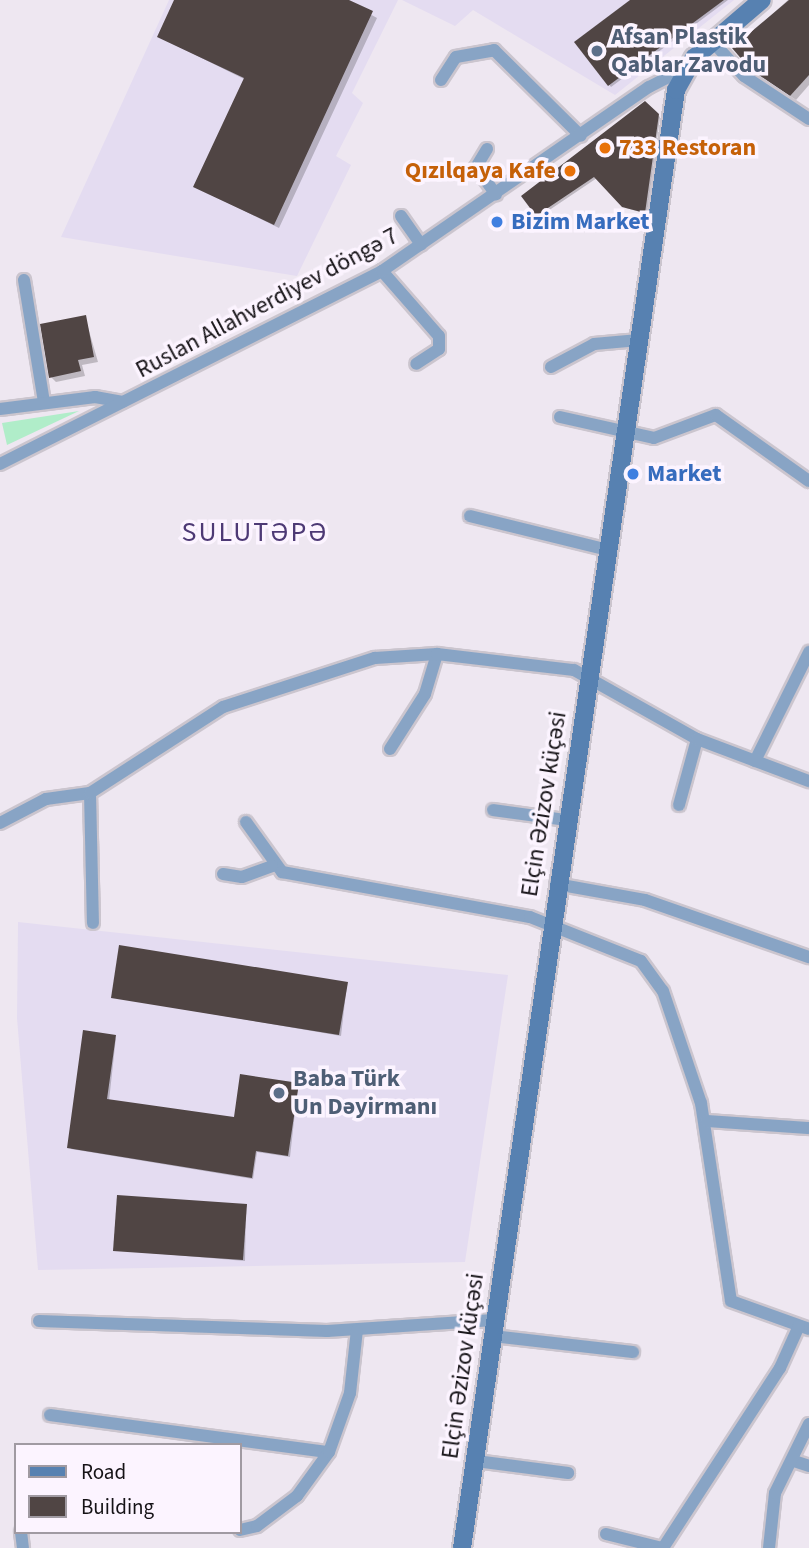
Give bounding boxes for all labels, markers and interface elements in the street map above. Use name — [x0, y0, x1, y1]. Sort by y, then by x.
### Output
place label: Afsan Plastik Qablar Zavodu — [611, 23, 766, 79]
marker: Afsan Plastik Qablar Zavodu — [589, 43, 605, 59]
place label: 733 Restoran — [619, 134, 756, 162]
marker: 733 Restoran — [597, 140, 613, 156]
place label: Qızılqaya Kafe — [405, 157, 556, 185]
marker: Qızılqaya Kafe — [562, 163, 578, 179]
place label: Bizim Market — [511, 208, 650, 236]
marker: Bizim Market — [489, 214, 505, 230]
street label: Ruslan Allahverdiyev döngə 7 — [131, 222, 403, 384]
place label: Market — [647, 460, 721, 488]
marker: Market — [625, 466, 641, 482]
district label: SULUTƏPƏ — [182, 515, 328, 549]
street label: Elçin Əzizov küçəsi — [515, 709, 573, 899]
place label: Baba Türk Un Dəyirmanı — [293, 1065, 437, 1121]
marker: Baba Türk Un Dəyirmanı — [271, 1085, 287, 1101]
street label: Elçin Əzizov küçəsi — [436, 1271, 490, 1461]
legend — [14, 1443, 242, 1534]
text: Road — [81, 1457, 126, 1487]
text: Building — [81, 1492, 154, 1522]

